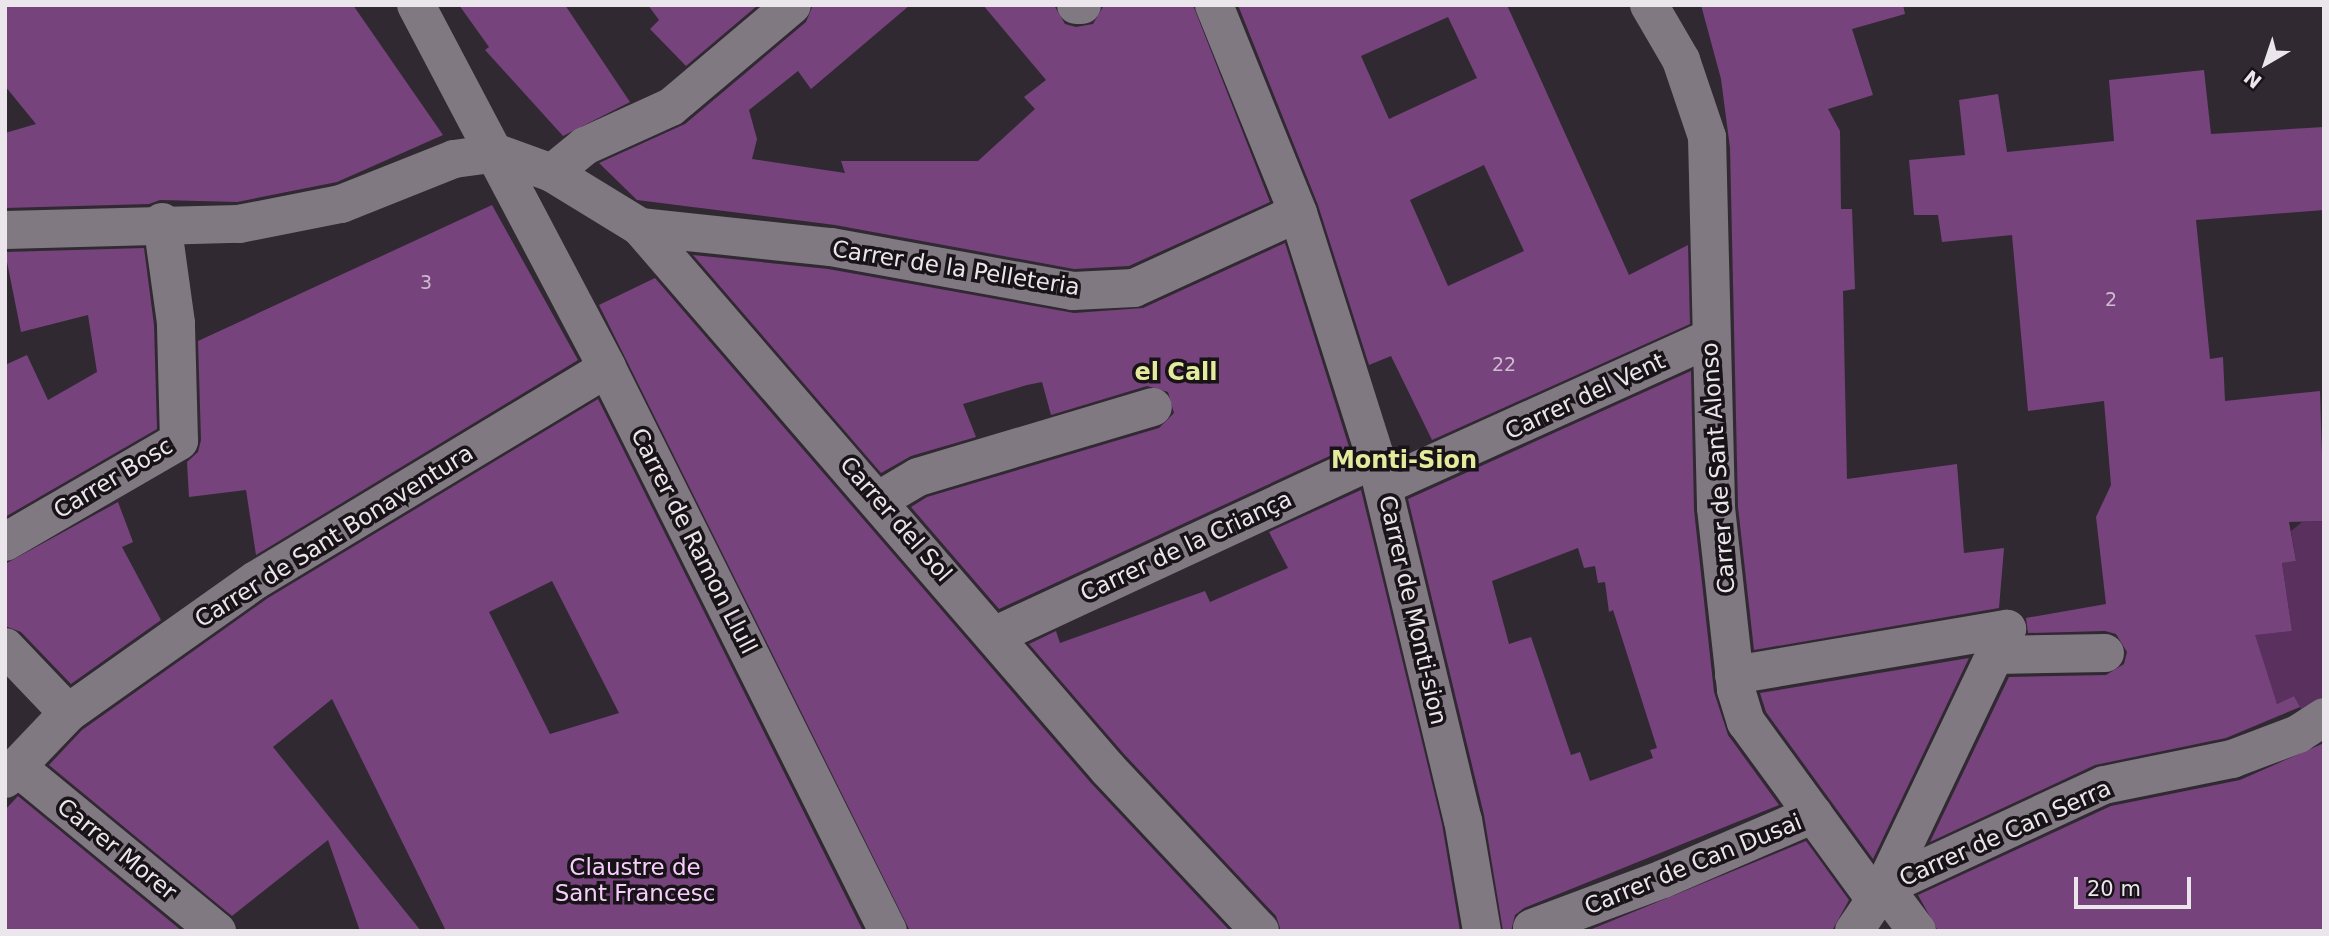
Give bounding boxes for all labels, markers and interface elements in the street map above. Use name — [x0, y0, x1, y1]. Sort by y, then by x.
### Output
north arrow — [2231, 28, 2301, 98]
text: N — [2240, 66, 2266, 93]
street label: Carrer de la Pelleteria — [830, 235, 1082, 301]
house number: 3 — [420, 272, 432, 294]
house number: 2 — [2105, 289, 2117, 311]
street label: Carrer de Sant Alonso — [1695, 342, 1741, 594]
street label: Carrer del Vent — [1501, 347, 1669, 445]
house number: 22 — [1492, 354, 1516, 376]
district label: el Call — [1134, 359, 1218, 387]
street label: Carrer de Ramon Llull — [625, 424, 763, 658]
street label: Carrer Bosc — [49, 432, 177, 524]
street label: Carrer de Sant Bonaventura — [190, 439, 478, 633]
district label: Monti-Sion — [1331, 447, 1477, 475]
street label: Carrer del Sol — [834, 451, 958, 587]
street label: Carrer de la Criança — [1076, 485, 1296, 607]
street label: Carrer de Monti-sion — [1373, 493, 1453, 727]
street label: Carrer de Can Serra — [1895, 774, 2115, 892]
street label: Carrer Morer — [52, 792, 182, 906]
street label: Carrer de Can Dusai — [1580, 808, 1806, 920]
park label: Claustre de Sant Francesc — [555, 853, 715, 907]
scale bar — [2077, 862, 2194, 906]
text: 20 m — [2087, 877, 2141, 901]

